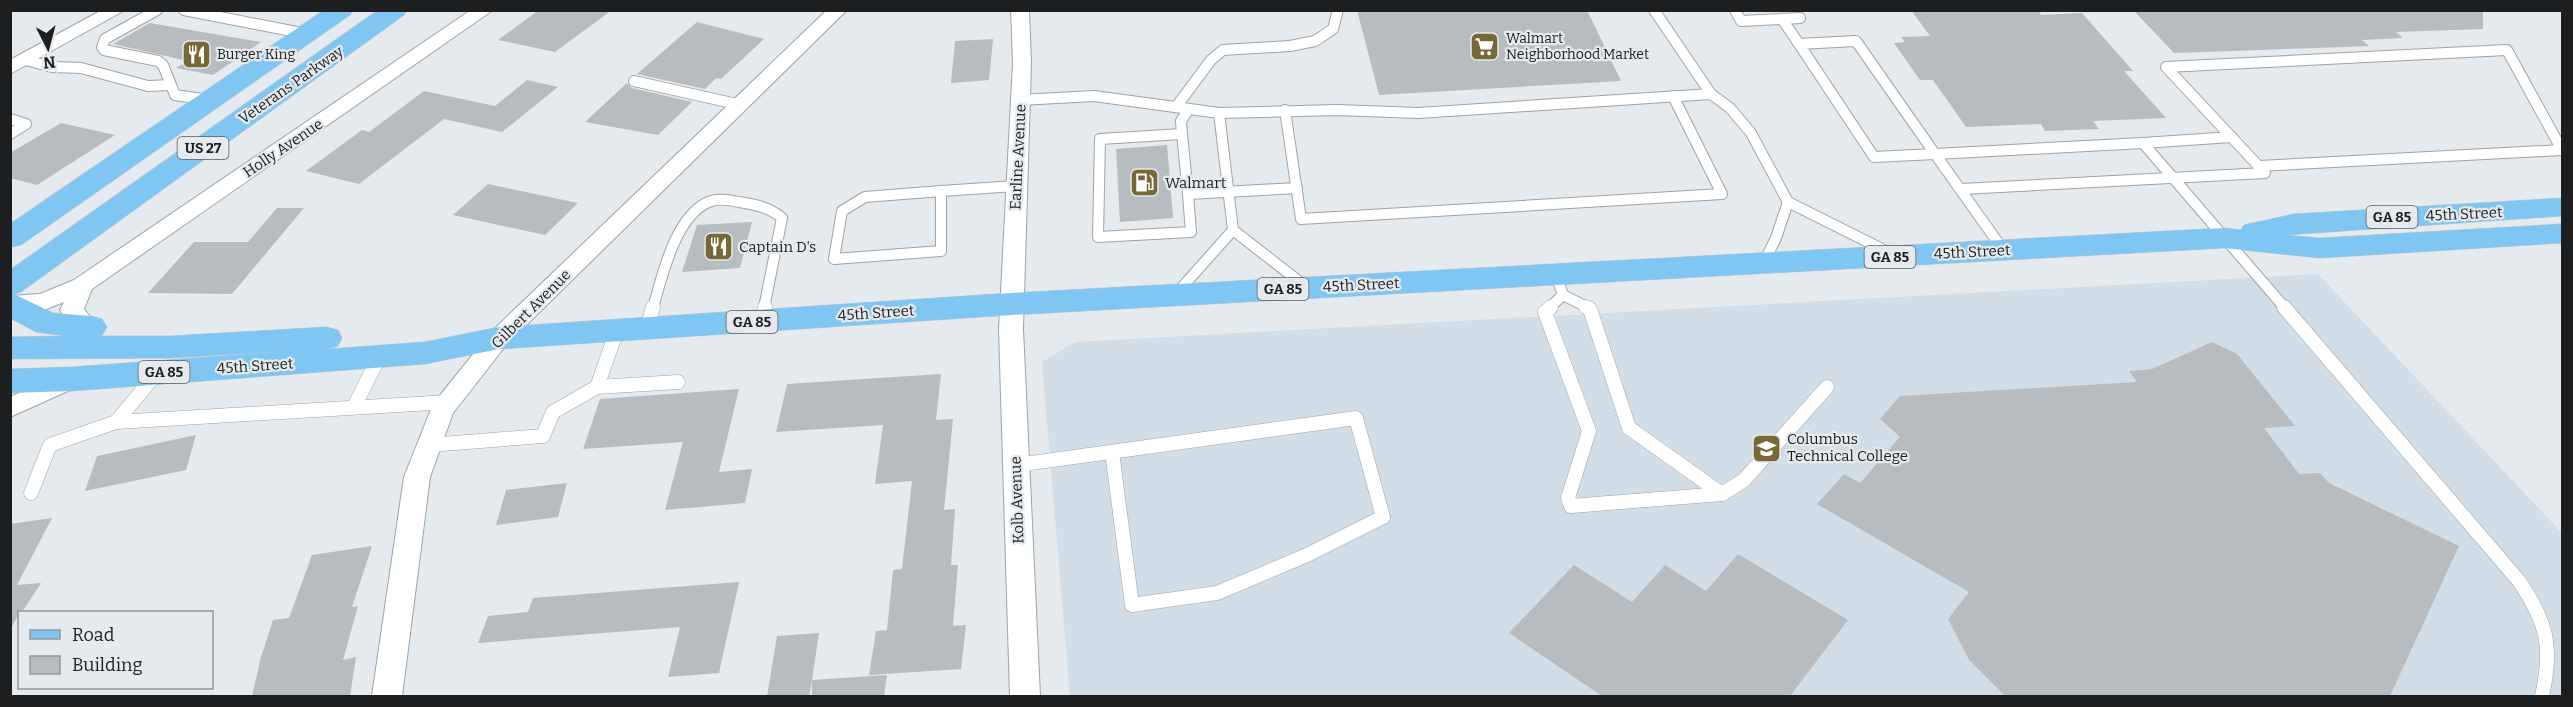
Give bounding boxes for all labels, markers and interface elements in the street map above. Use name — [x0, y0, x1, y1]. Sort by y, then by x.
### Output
north arrow — [18, 18, 78, 78]
supermarket icon: Walmart Neighborhood Market — [1469, 30, 1501, 62]
place label: Walmart Neighborhood Market — [1506, 30, 1649, 63]
restaurant icon: Burger King — [180, 38, 212, 70]
street label: Veterans Parkway — [235, 42, 347, 128]
place label: Burger King — [217, 46, 295, 63]
text: N — [42, 52, 57, 73]
street label: Earline Avenue — [1006, 104, 1030, 210]
street label: Holly Avenue — [240, 115, 326, 181]
road number: US 27 — [178, 137, 228, 159]
fuel station icon: Walmart — [1128, 167, 1160, 199]
place label: Walmart — [1165, 174, 1227, 192]
street label: 45th Street — [2425, 203, 2503, 225]
road number: GA 85 — [2366, 206, 2418, 228]
restaurant icon: Captain D's — [702, 231, 734, 263]
place label: Captain D's — [739, 238, 816, 256]
street label: 45th Street — [1933, 241, 2011, 263]
road number: GA 85 — [1864, 246, 1916, 268]
street label: Gilbert Avenue — [488, 266, 574, 352]
street label: 45th Street — [1322, 274, 1400, 296]
road number: GA 85 — [1258, 278, 1308, 300]
street label: 45th Street — [837, 301, 915, 325]
road number: GA 85 — [726, 311, 777, 333]
street label: 45th Street — [216, 354, 294, 378]
road number: GA 85 — [138, 361, 190, 383]
place label: Columbus Technical College — [1787, 430, 1908, 465]
school or university icon: Columbus Technical College — [1750, 432, 1782, 464]
street label: Kolb Avenue — [1006, 456, 1028, 544]
legend — [18, 611, 213, 689]
text: Road — [72, 624, 115, 646]
text: Building — [72, 654, 143, 676]

